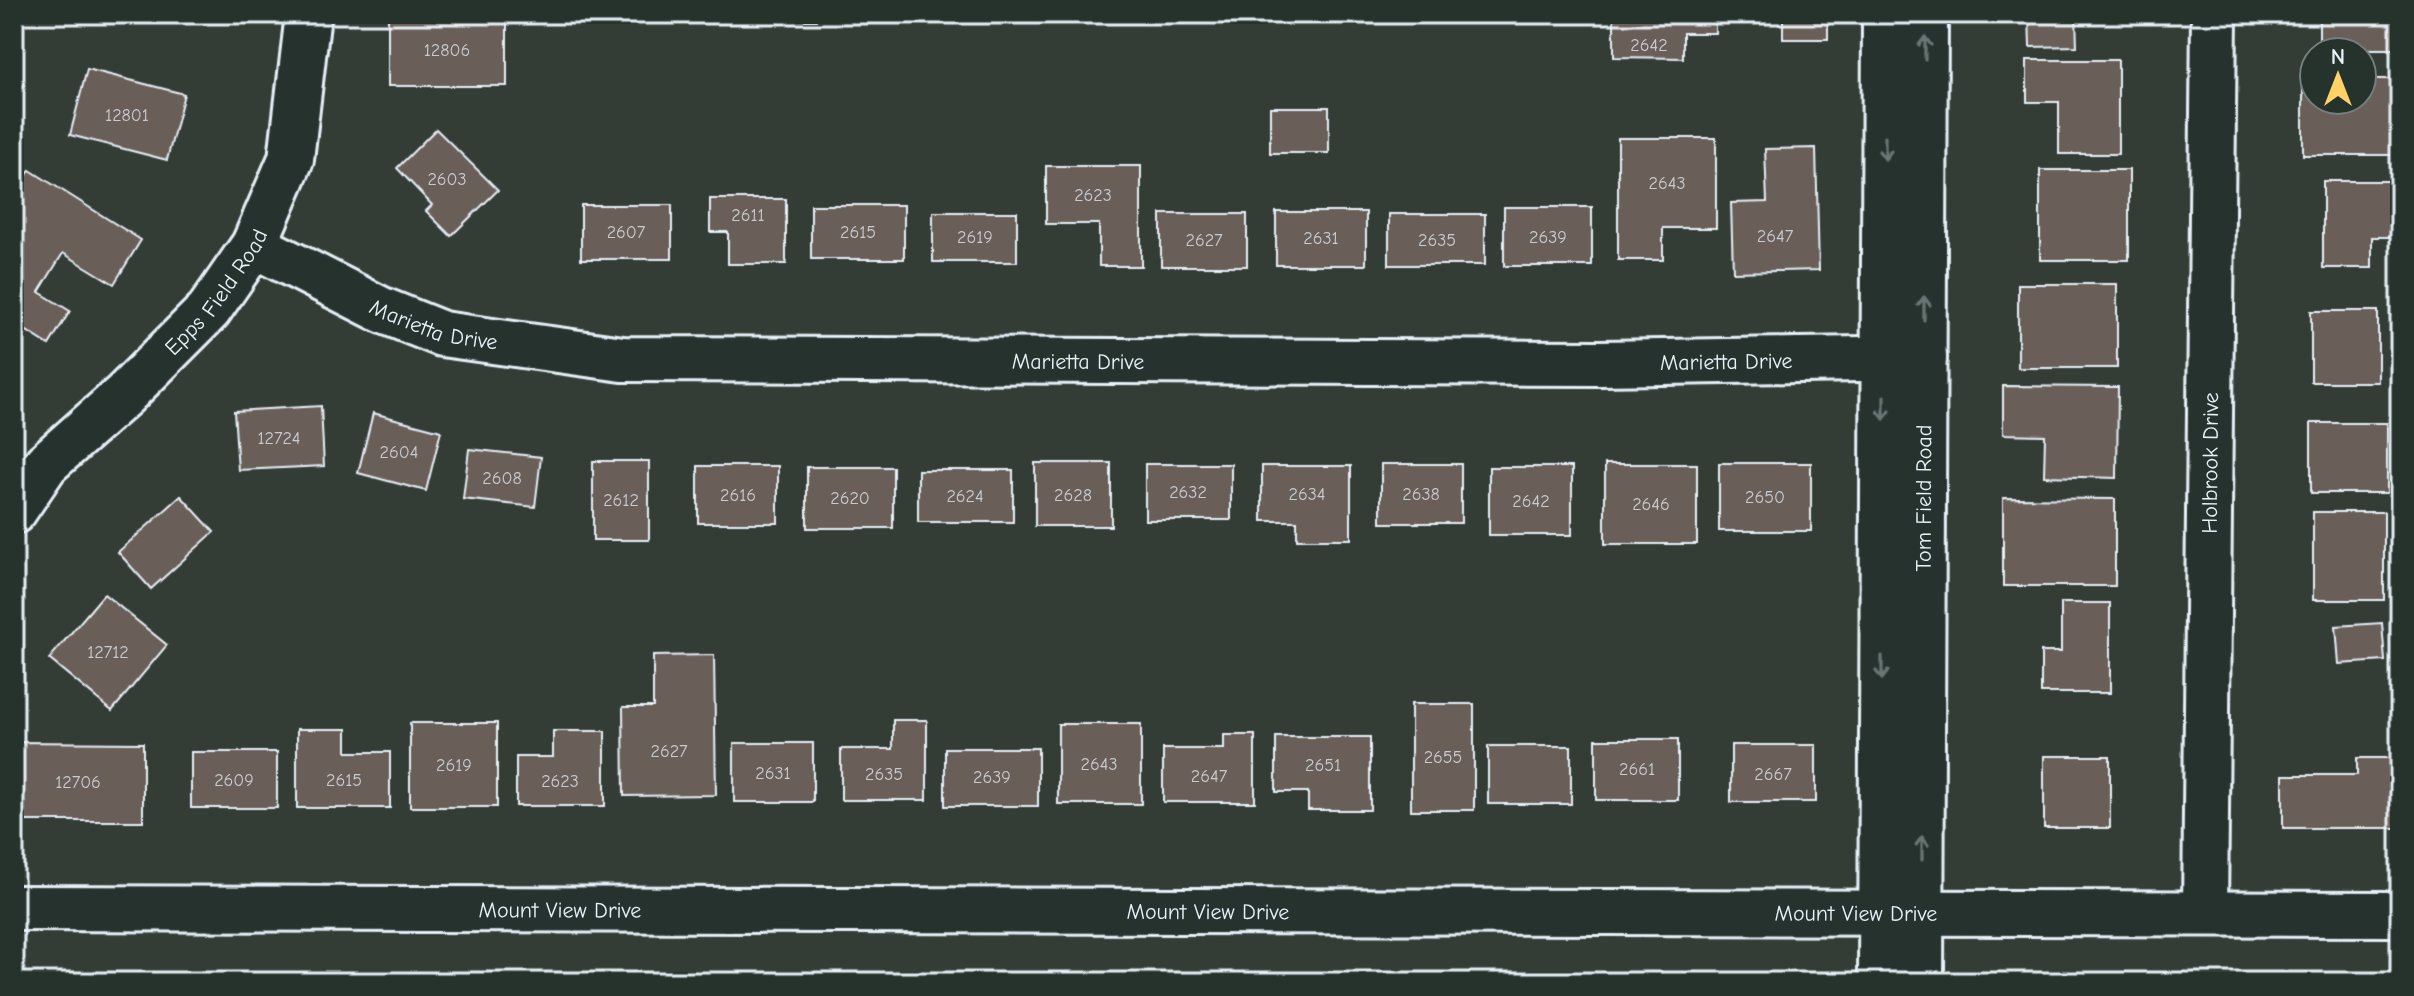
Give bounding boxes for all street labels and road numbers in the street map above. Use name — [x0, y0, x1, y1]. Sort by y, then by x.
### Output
street label: Epps Field Road — [160, 225, 273, 361]
street label: Marietta Drive — [365, 294, 499, 356]
street label: Marietta Drive — [1660, 348, 1793, 376]
street label: Marietta Drive — [1012, 349, 1144, 375]
street label: Holbrook Drive — [2197, 392, 2224, 534]
street label: Tom Field Road — [1911, 425, 1937, 571]
street label: Mount View Drive — [479, 897, 641, 924]
street label: Mount View Drive — [1127, 899, 1289, 925]
street label: Mount View Drive — [1775, 900, 1937, 927]

